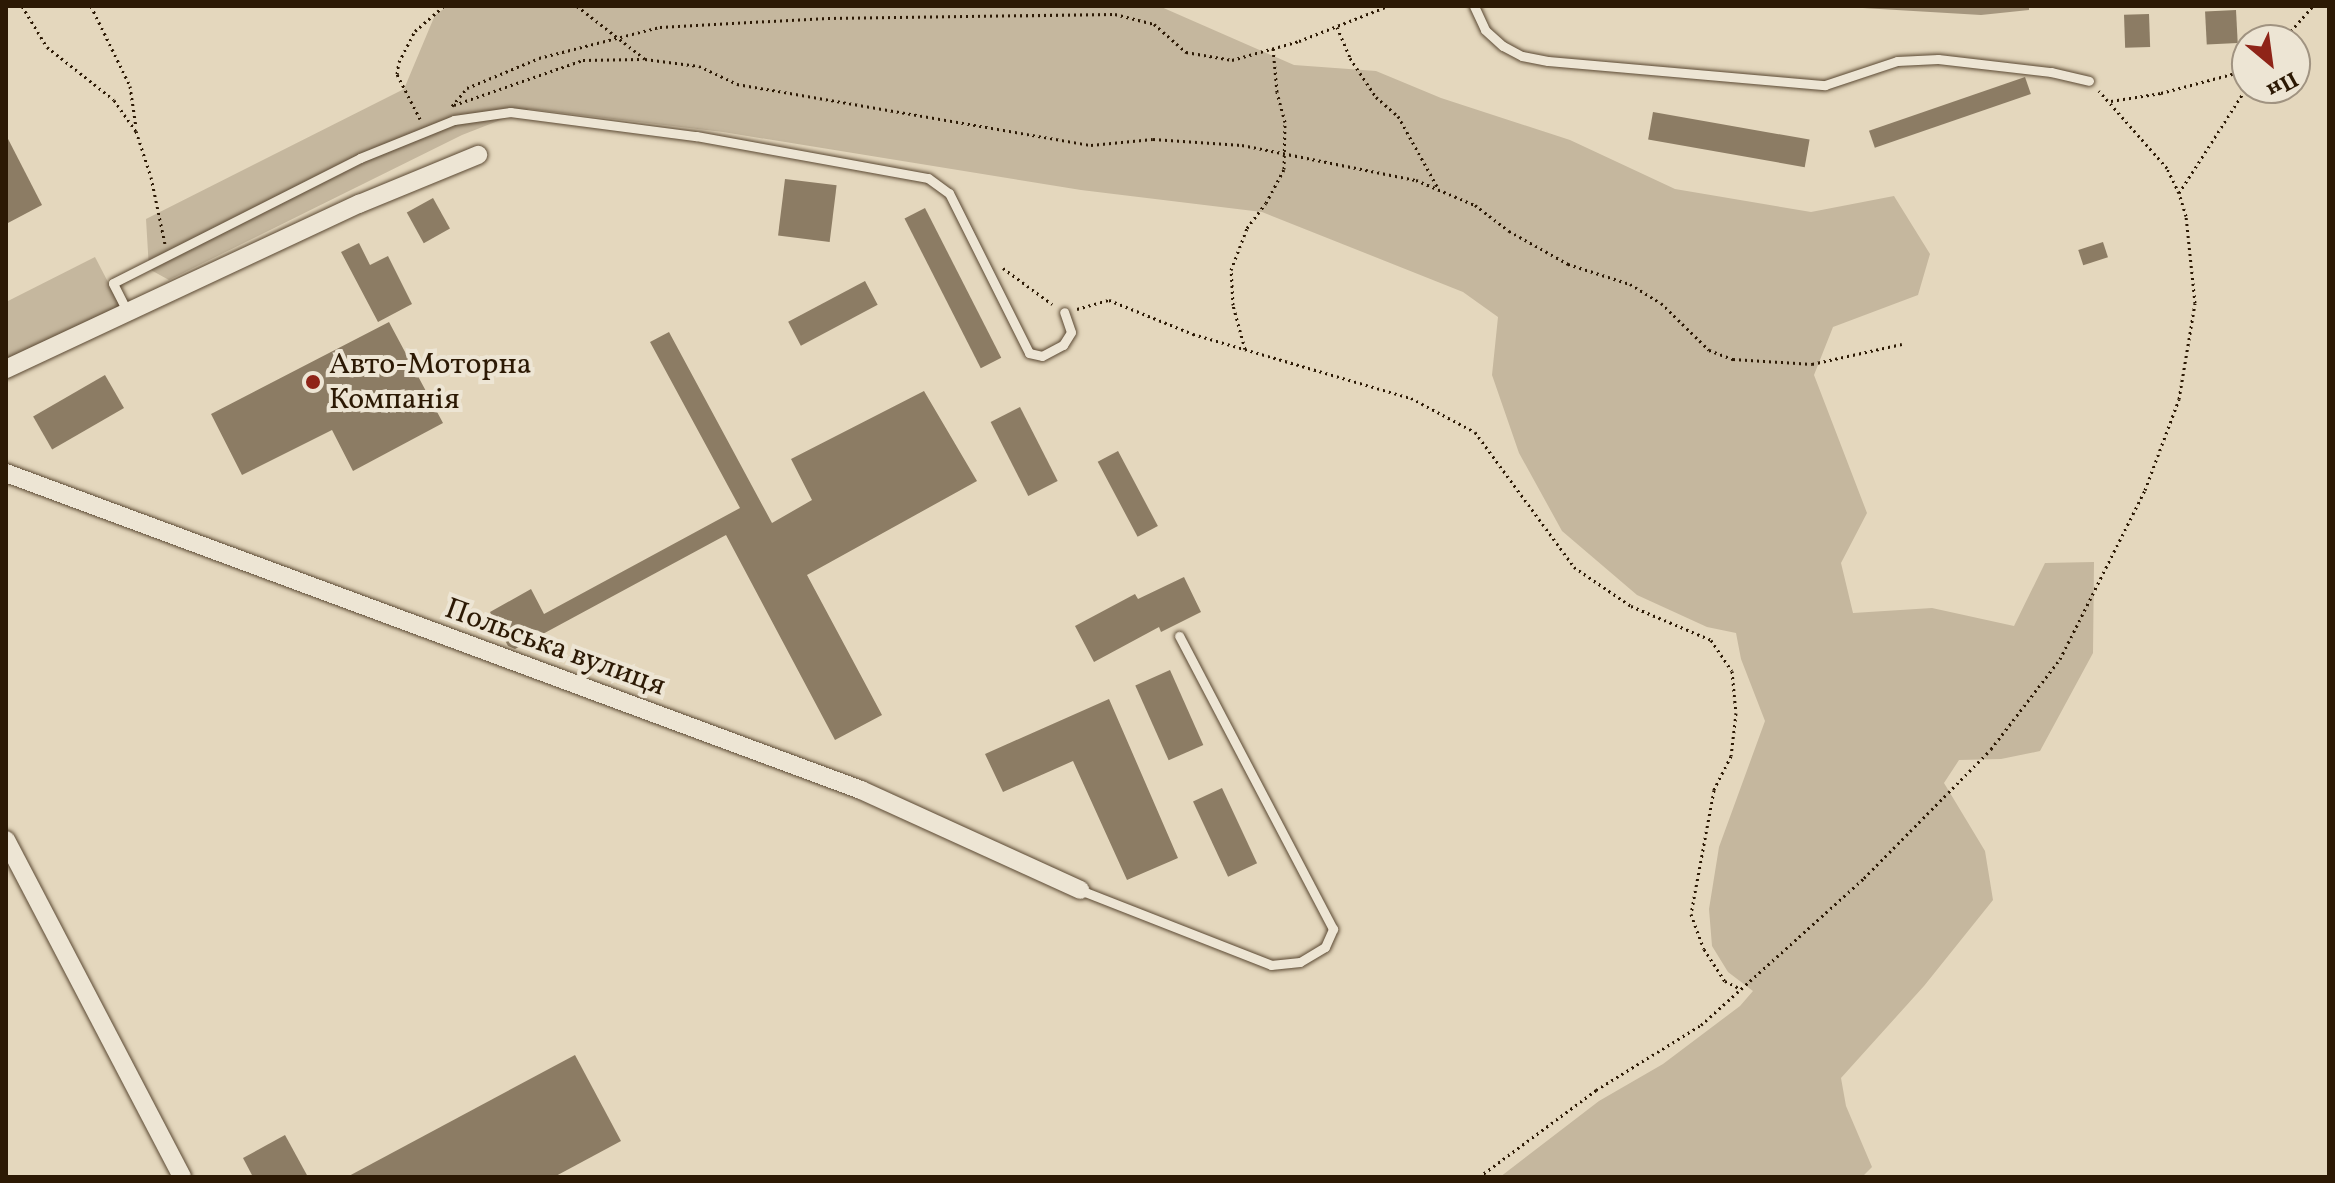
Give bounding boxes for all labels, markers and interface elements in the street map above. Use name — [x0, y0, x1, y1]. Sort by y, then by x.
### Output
north arrow — [2231, 24, 2311, 104]
text: Пн — [2261, 63, 2303, 105]
place label: Авто-Моторна Компанія — [329, 347, 532, 418]
marker: Авто-Моторна Компанія — [304, 373, 322, 391]
street label: Польська вулиця — [440, 591, 670, 705]

